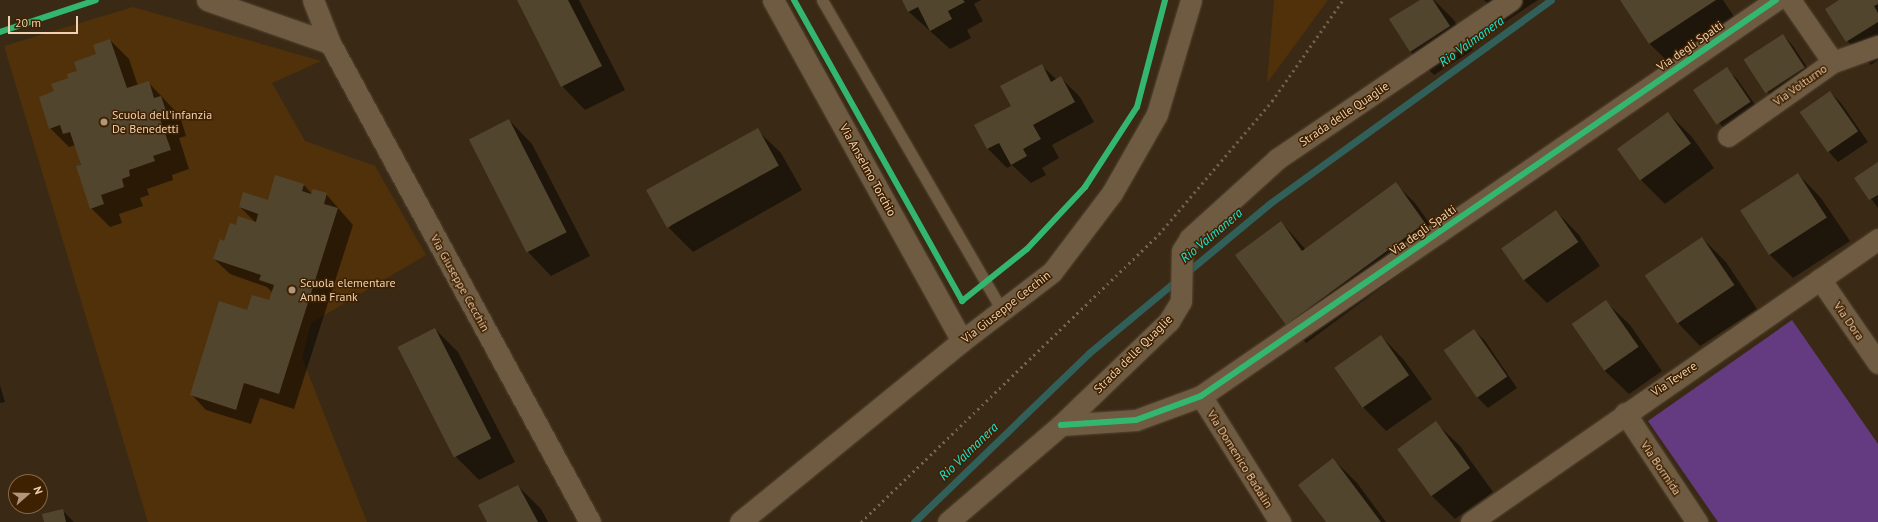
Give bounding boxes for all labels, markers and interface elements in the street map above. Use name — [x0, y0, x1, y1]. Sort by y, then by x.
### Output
scale bar — [10, 8, 80, 34]
water label: Rio Valmanera — [1436, 13, 1508, 71]
text: 20 m — [15, 15, 41, 30]
street label: Via degli Spalti — [1654, 18, 1726, 74]
street label: Via Volturno — [1770, 61, 1830, 109]
street label: Strada delle Quaglie — [1297, 79, 1391, 149]
place label: Scuola dell'infanzia De Benedetti — [112, 108, 212, 136]
marker: Scuola dell'infanzia De Benedetti — [99, 117, 109, 127]
street label: Via Anselmo Torchio — [836, 121, 900, 219]
street label: Via degli Spalti — [1387, 202, 1459, 258]
water label: Rio Valmanera — [1178, 205, 1246, 267]
street label: Via Giuseppe Cecchin — [427, 232, 493, 334]
street label: Via Giuseppe Cecchin — [959, 268, 1053, 346]
place label: Scuola elementare Anna Frank — [300, 276, 396, 304]
marker: Scuola elementare Anna Frank — [287, 285, 297, 295]
street label: Via Dora — [1831, 299, 1867, 343]
street label: Strada delle Quaglie — [1091, 312, 1175, 396]
street label: Via Tevere — [1648, 358, 1700, 400]
street label: Via Domenico Badalin — [1204, 407, 1276, 511]
water label: Rio Valmanera — [936, 420, 1002, 484]
street label: Via Bormida — [1638, 438, 1684, 498]
north arrow — [8, 474, 48, 514]
text: N — [31, 484, 46, 496]

